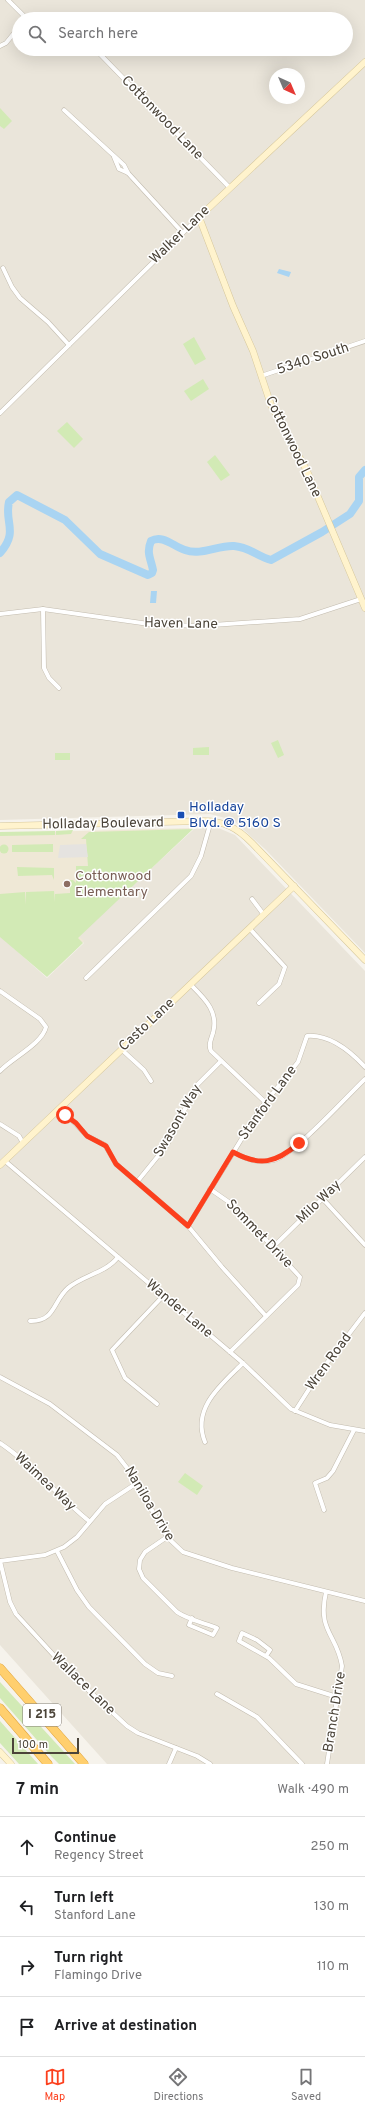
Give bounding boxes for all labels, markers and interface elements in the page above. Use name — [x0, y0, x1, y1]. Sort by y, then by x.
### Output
search box — [12, 12, 353, 56]
icon: search — [26, 23, 48, 45]
text: Search here — [58, 25, 138, 44]
north arrow — [269, 68, 305, 104]
street label: Cottonwood Lane — [117, 72, 207, 164]
street label: Walker Lane — [146, 202, 214, 268]
street label: 5340 South — [275, 339, 351, 379]
street label: Cottonwood Lane — [261, 394, 325, 500]
street label: Haven Lane — [144, 615, 218, 633]
place label: Holladay Blvd. @ 5160 S — [189, 799, 281, 832]
marker: Holladay Blvd. @ 5160 S — [176, 810, 186, 820]
street label: Holladay Boulevard — [42, 814, 164, 834]
place label: Cottonwood Elementary — [75, 868, 151, 901]
marker: Cottonwood Elementary — [62, 879, 72, 889]
street label: Casto Lane — [116, 995, 178, 1055]
street label: Stanford Lane — [235, 1062, 301, 1144]
street label: Swasont Way — [150, 1081, 206, 1161]
route start — [56, 1106, 74, 1124]
route end — [290, 1134, 308, 1152]
street label: Milo Way — [293, 1177, 345, 1227]
street label: Sommet Drive — [222, 1196, 296, 1272]
street label: Wander Lane — [142, 1276, 216, 1342]
street label: Wren Road — [302, 1330, 356, 1394]
street label: Waimea Way — [11, 1449, 79, 1515]
street label: Naniloa Drive — [120, 1464, 178, 1544]
street label: Wallace Lane — [47, 1649, 119, 1719]
street label: Branch Drive — [320, 1670, 350, 1754]
road number: I 215 — [23, 1704, 61, 1726]
scale bar — [12, 1736, 79, 1755]
text: 100 m — [18, 1738, 48, 1752]
text: 7 min — [16, 1779, 59, 1801]
text: Walk · 490 m — [277, 1782, 349, 1798]
text: Continue — [54, 1829, 116, 1848]
icon: ahead — [16, 1836, 38, 1858]
text: 250 m — [311, 1839, 349, 1855]
text: Regency Street — [54, 1848, 144, 1864]
text: Turn left — [54, 1889, 114, 1908]
icon: left — [16, 1896, 38, 1918]
text: 130 m — [314, 1899, 349, 1915]
text: Stanford Lane — [54, 1908, 136, 1924]
text: Turn right — [54, 1949, 123, 1968]
icon: right — [16, 1956, 38, 1978]
text: 110 m — [317, 1959, 349, 1975]
text: Flamingo Drive — [54, 1968, 142, 1984]
icon: arrive — [16, 2016, 38, 2038]
text: Arrive at destination — [54, 2017, 197, 2036]
tab: Map — [44, 2066, 66, 2104]
tab: Directions — [153, 2066, 203, 2104]
tab: Saved — [291, 2066, 321, 2104]

